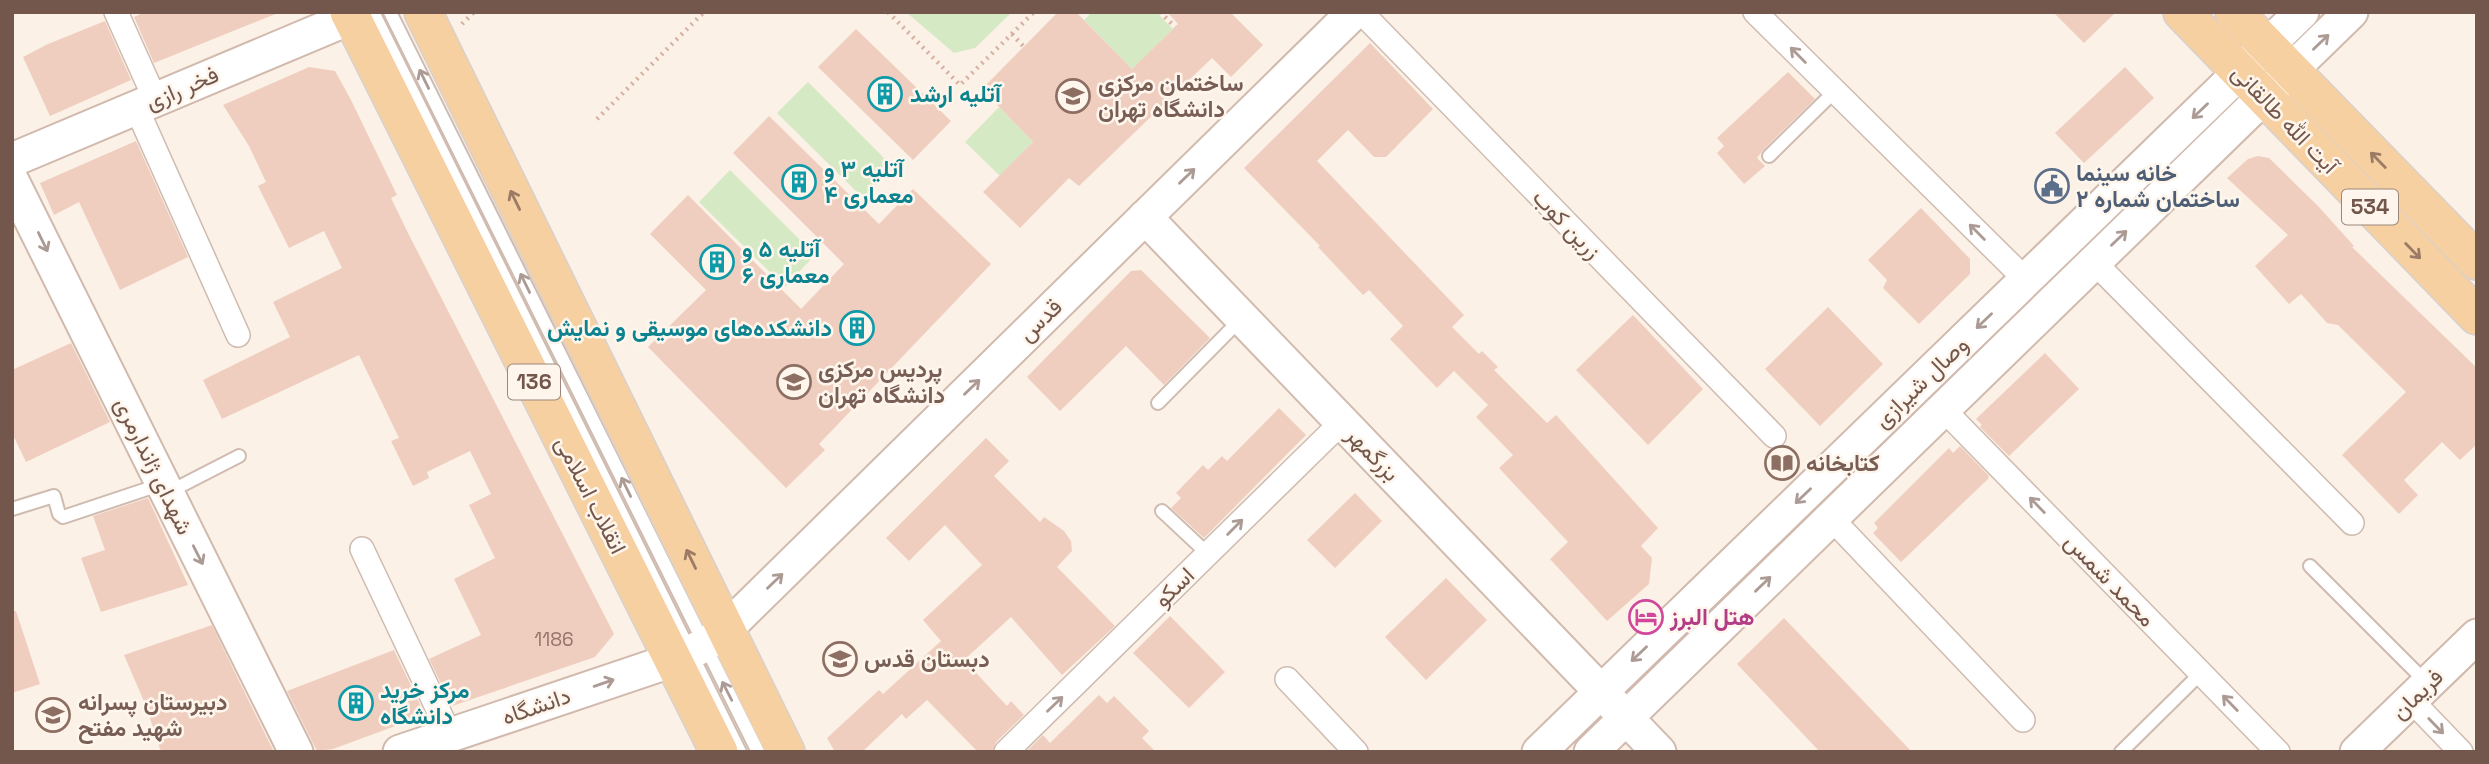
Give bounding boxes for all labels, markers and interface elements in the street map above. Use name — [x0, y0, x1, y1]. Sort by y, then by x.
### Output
one-way arrow — [2312, 33, 2329, 50]
one-way arrow — [1790, 46, 1807, 63]
street label: آیت الله طالقانی — [2225, 58, 2346, 181]
street label: فخر رازی — [141, 59, 223, 117]
place label: ساختمان مرکزی دانشگاه تهران — [1098, 68, 1244, 124]
one-way arrow — [416, 69, 430, 90]
building icon: آتلیه ارشد — [866, 75, 904, 113]
school or university icon: ساختمان مرکزی دانشگاه تهران — [1054, 77, 1092, 115]
place label: آتلیه ارشد — [910, 79, 1003, 109]
one-way arrow — [2192, 103, 2209, 120]
one-way arrow — [2369, 152, 2386, 169]
place label: آتلیه ۳ و ۴ معماری — [824, 154, 914, 210]
place label: خانه سینما ساختمان شماره ۲ — [2076, 158, 2240, 214]
building icon: آتلیه ۳ و ۴ معماری — [780, 163, 818, 201]
public building icon: خانه سینما ساختمان شماره ۲ — [2033, 167, 2071, 205]
one-way arrow — [1178, 168, 1195, 185]
street label: زرین کوب — [1526, 183, 1608, 265]
one-way arrow — [508, 190, 522, 211]
road number: 534 — [2342, 190, 2398, 224]
one-way arrow — [1969, 223, 1986, 240]
one-way arrow — [2110, 229, 2127, 246]
one-way arrow — [36, 231, 50, 252]
place label: آتلیه ۵ و ۶ معماری — [742, 234, 830, 290]
one-way arrow — [2405, 242, 2422, 259]
building icon: آتلیه ۵ و ۶ معماری — [698, 243, 736, 281]
one-way arrow — [517, 273, 531, 294]
street label: قدس — [1012, 292, 1068, 348]
building icon: دانشکده‌های موسیقی و نمایش — [838, 309, 876, 347]
one-way arrow — [1976, 312, 1993, 329]
place label: دانشکده‌های موسیقی و نمایش — [547, 313, 832, 343]
street label: وصال شیرازی — [1867, 329, 1975, 435]
place label: پردیس مرکزی دانشگاه‌ تهران — [818, 354, 945, 410]
school or university icon: پردیس مرکزی دانشگاه‌ تهران — [775, 363, 813, 401]
road number: 136 — [508, 364, 560, 400]
one-way arrow — [963, 379, 980, 396]
street label: شهدای ژاندارمری — [108, 392, 200, 540]
street label: بزرگمهر — [1339, 420, 1406, 488]
street label: انقلاب اسلامی — [549, 431, 633, 559]
library icon: کتابخانه — [1763, 444, 1801, 482]
place label: کتابخانه — [1806, 448, 1880, 478]
one-way arrow — [618, 477, 632, 498]
one-way arrow — [1795, 487, 1812, 504]
one-way arrow — [2029, 497, 2046, 514]
one-way arrow — [1226, 519, 1243, 536]
street label: محمد شمس — [2058, 527, 2162, 633]
one-way arrow — [192, 544, 206, 565]
one-way arrow — [684, 549, 698, 570]
street label: اسکو — [1147, 560, 1201, 614]
one-way arrow — [766, 572, 783, 589]
one-way arrow — [1754, 576, 1771, 593]
hotel icon: هتل البرز — [1627, 598, 1665, 636]
place label: هتل البرز — [1669, 602, 1754, 632]
house number: 1186 — [534, 627, 574, 652]
school or university icon: دبستان قدس — [821, 640, 859, 678]
place label: دبستان قدس — [864, 644, 990, 674]
one-way arrow — [1631, 645, 1648, 662]
street label: فریمان — [2385, 662, 2449, 726]
place label: مرکز خرید دانشگاه — [380, 675, 469, 731]
one-way arrow — [593, 676, 615, 689]
street label: دانشگاه — [498, 680, 574, 732]
one-way arrow — [719, 681, 733, 702]
building icon: مرکز خرید دانشگاه — [337, 684, 375, 722]
place label: دبیرستان پسرانه شهید مفتح — [78, 687, 228, 744]
one-way arrow — [2221, 695, 2238, 712]
school or university icon: دبیرستان پسرانه شهید مفتح — [34, 696, 72, 734]
one-way arrow — [1046, 696, 1063, 713]
one-way arrow — [2427, 717, 2444, 734]

